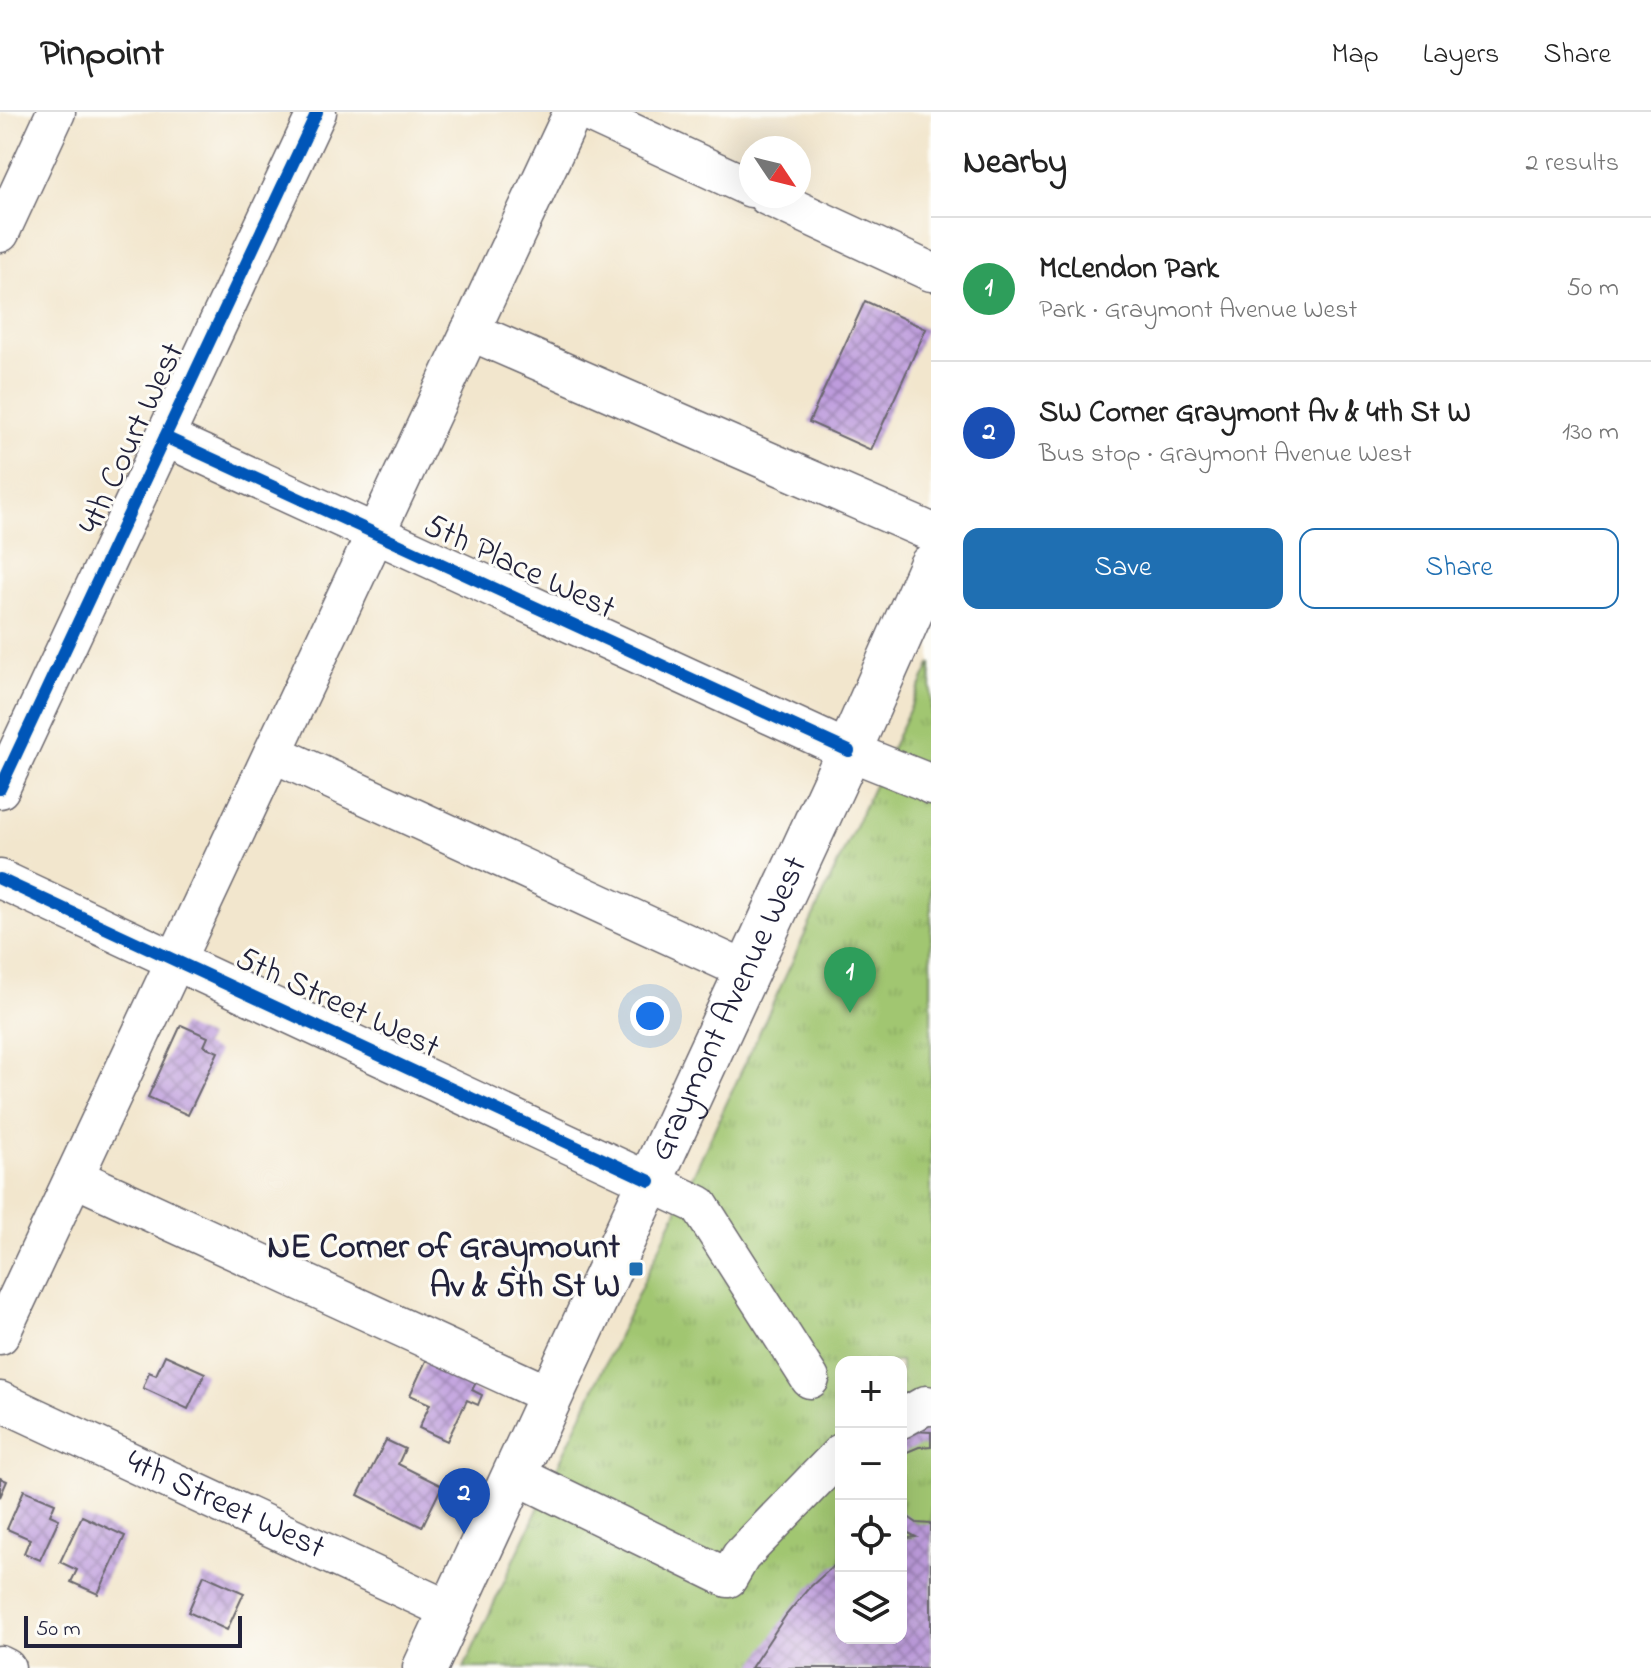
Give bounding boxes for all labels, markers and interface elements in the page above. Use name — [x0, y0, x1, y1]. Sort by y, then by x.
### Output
text: Pinpoint — [40, 27, 164, 83]
text: Map — [1331, 35, 1379, 76]
text: Layers — [1423, 35, 1499, 76]
text: Share — [1543, 35, 1611, 76]
north arrow — [739, 136, 811, 208]
text: Nearby — [963, 139, 1067, 189]
text: 2 results — [1526, 145, 1619, 183]
text: McLendon Park — [1039, 248, 1219, 292]
text: 1 — [985, 270, 993, 308]
text: 50 m — [1566, 270, 1619, 308]
text: Park · Graymont Avenue West — [1039, 292, 1357, 330]
street label: 4th Court West — [67, 335, 199, 543]
text: SW Corner Graymont Av & 4th St W — [1039, 392, 1471, 436]
text: 2 — [983, 414, 995, 452]
text: 130 m — [1562, 414, 1619, 452]
text: Bus stop · Graymont Avenue West — [1039, 436, 1412, 474]
street label: 5th Place West — [415, 502, 623, 634]
button: Save — [963, 528, 1283, 609]
button: Share — [1299, 528, 1619, 609]
street label: Graymont Avenue West — [638, 849, 822, 1170]
street label: 5th Street West — [227, 935, 447, 1073]
pin: 1 — [824, 947, 876, 1013]
your location — [630, 996, 670, 1036]
place label: NE Corner of Graymount Av & 5th St W — [267, 1224, 621, 1313]
marker: NE Corner of Graymount Av & 5th St W — [627, 1260, 645, 1278]
map controls — [835, 1356, 907, 1644]
button: + — [835, 1356, 907, 1428]
button: − — [835, 1428, 907, 1500]
street label: 4th Street West — [117, 1438, 333, 1574]
pin: 2 — [438, 1468, 490, 1534]
button: locate — [835, 1500, 907, 1572]
button: layers — [835, 1572, 907, 1644]
scale bar — [24, 1612, 242, 1648]
text: 50 m — [36, 1614, 81, 1646]

